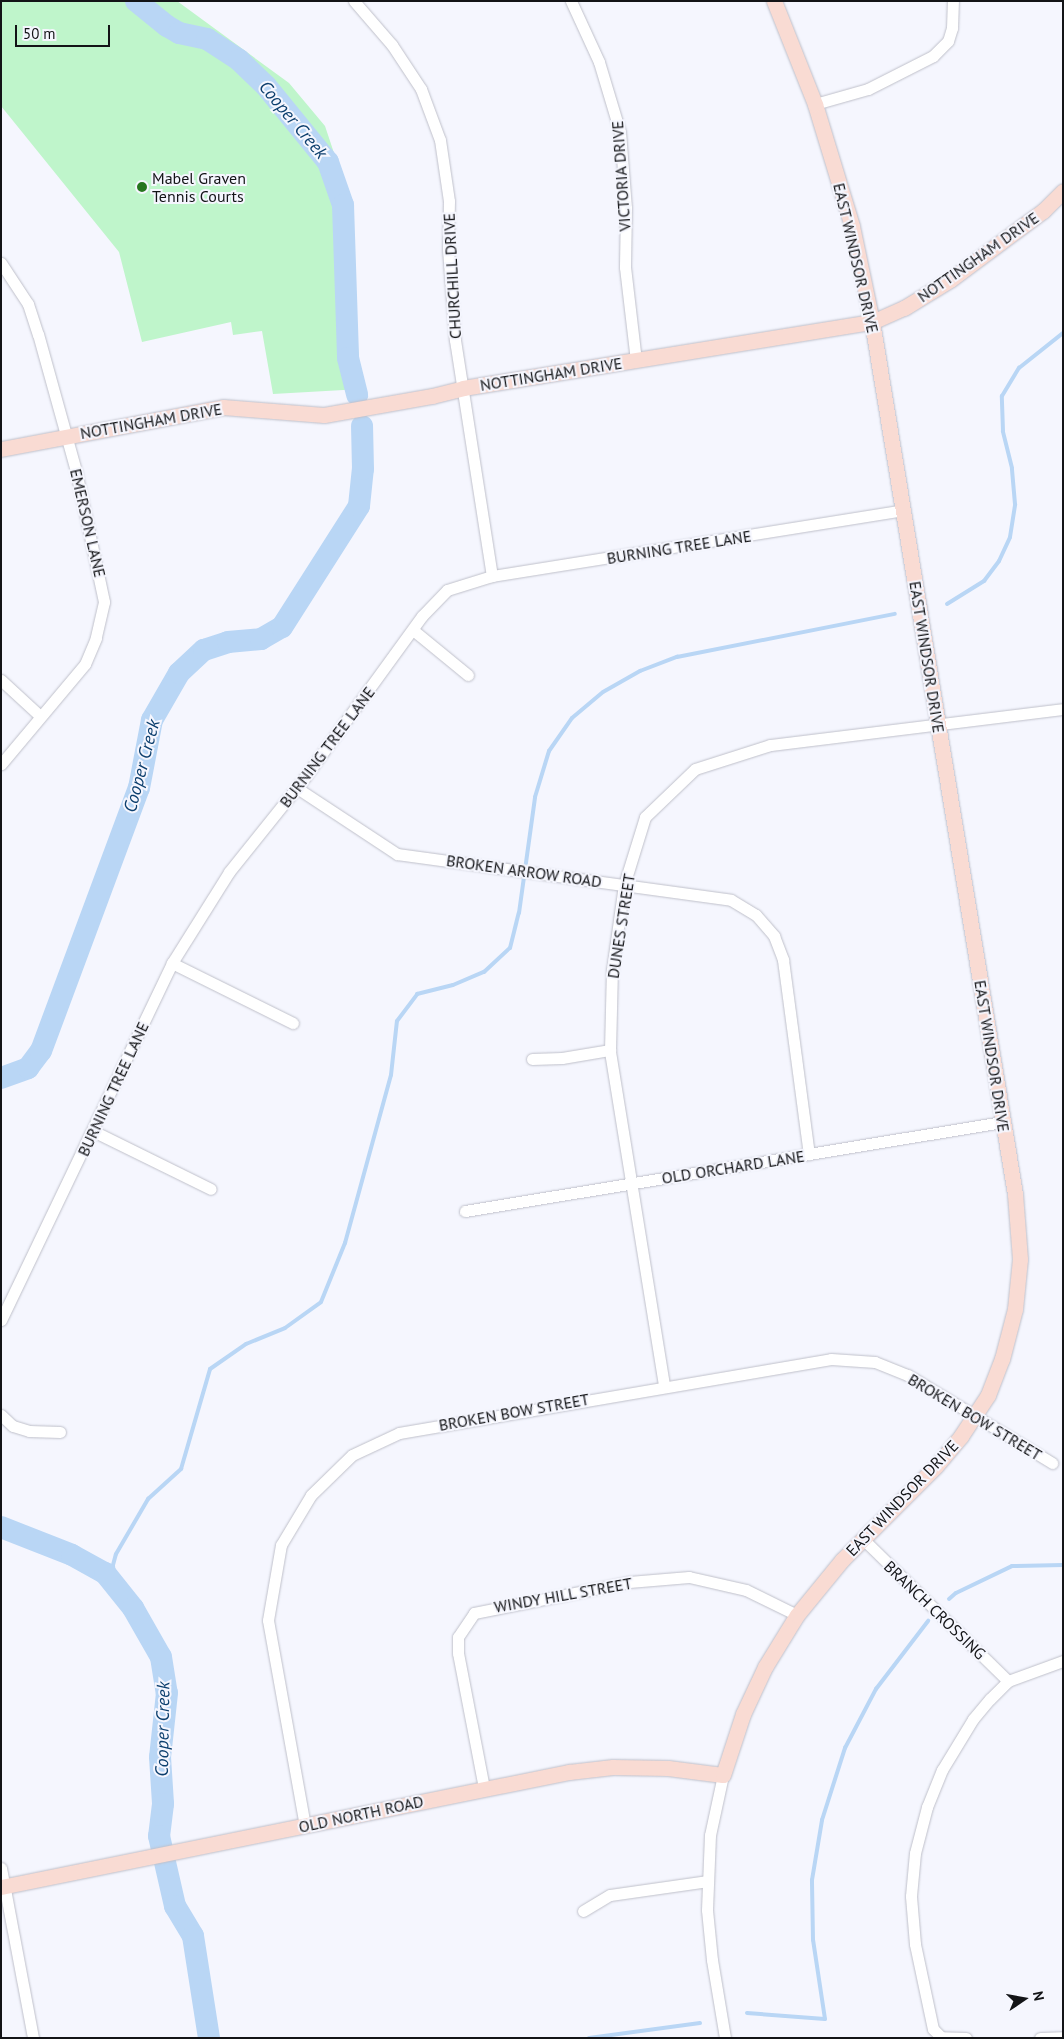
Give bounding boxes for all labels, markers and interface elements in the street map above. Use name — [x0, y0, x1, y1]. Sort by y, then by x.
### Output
scale bar — [18, 15, 112, 47]
text: 50 m — [23, 24, 56, 43]
water label: Cooper Creek — [254, 77, 332, 163]
street label: VICTORIA DRIVE — [608, 120, 634, 232]
place label: Mabel Graven Tennis Courts — [152, 168, 246, 206]
marker: Mabel Graven Tennis Courts — [136, 181, 148, 193]
street label: EAST WINDSOR DRIVE — [829, 181, 883, 335]
street label: NOTTINGHAM DRIVE — [914, 208, 1042, 306]
street label: CHURCHILL DRIVE — [439, 212, 465, 340]
street label: NOTTINGHAM DRIVE — [479, 353, 623, 395]
street label: NOTTINGHAM DRIVE — [79, 399, 223, 443]
street label: EMERSON LANE — [66, 467, 110, 579]
street label: BURNING TREE LANE — [605, 526, 753, 568]
street label: EAST WINDSOR DRIVE — [905, 579, 949, 735]
street label: BURNING TREE LANE — [275, 683, 379, 811]
water label: Cooper Creek — [119, 717, 165, 815]
street label: BROKEN ARROW ROAD — [445, 851, 603, 891]
street label: DUNES STREET — [603, 872, 639, 980]
street label: EAST WINDSOR DRIVE — [970, 978, 1014, 1134]
street label: BURNING TREE LANE — [73, 1019, 153, 1159]
street label: OLD ORCHARD LANE — [660, 1146, 806, 1188]
street label: BROKEN BOW STREET — [905, 1369, 1045, 1465]
street label: BROKEN BOW STREET — [437, 1389, 591, 1435]
street label: EAST WINDSOR DRIVE — [842, 1436, 962, 1560]
street label: BRANCH CROSSING — [880, 1557, 990, 1663]
street label: WINDY HILL STREET — [492, 1573, 634, 1617]
water label: Cooper Creek — [151, 1681, 175, 1777]
street label: OLD NORTH ROAD — [297, 1791, 425, 1837]
north arrow — [999, 1974, 1049, 2024]
text: N — [1029, 1990, 1048, 2002]

